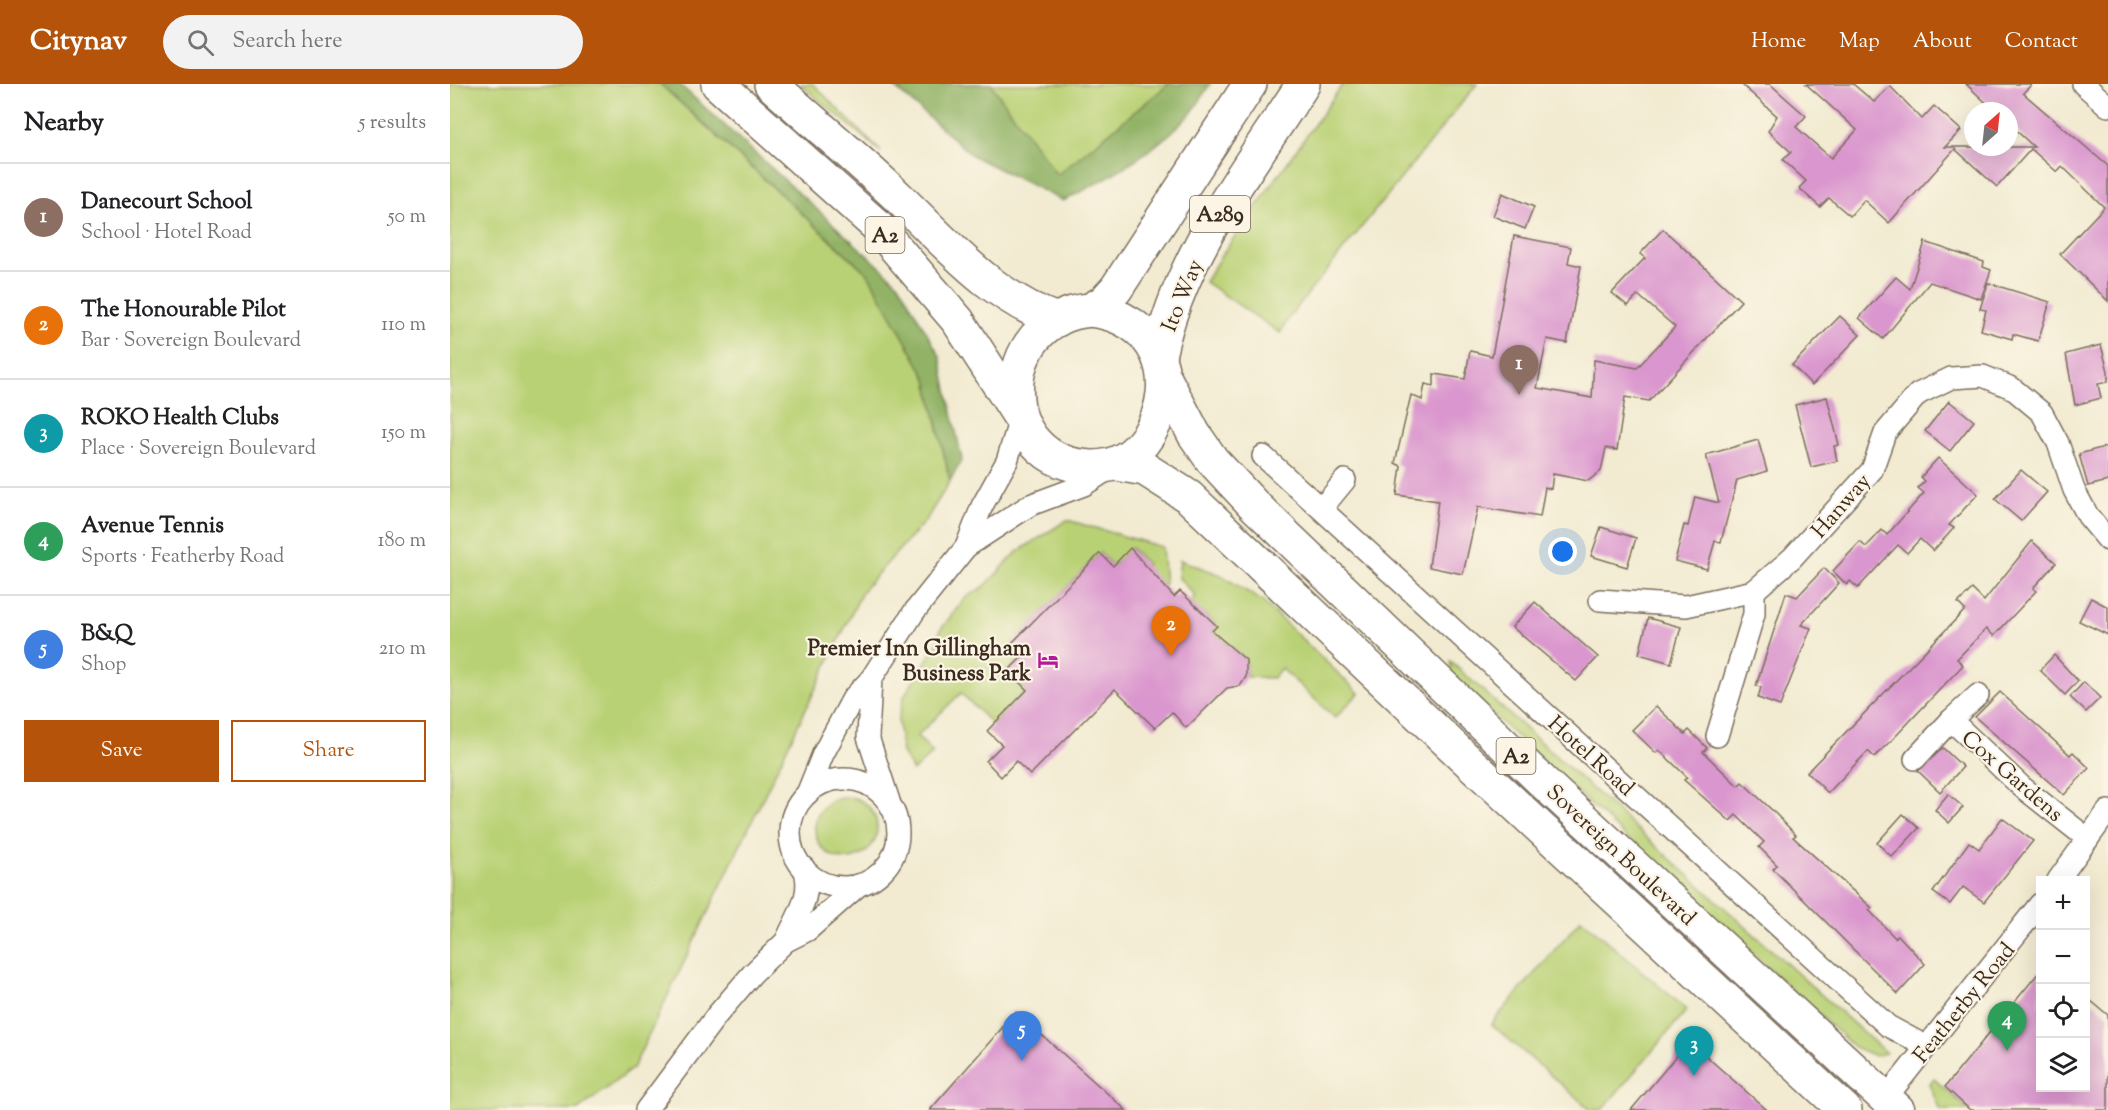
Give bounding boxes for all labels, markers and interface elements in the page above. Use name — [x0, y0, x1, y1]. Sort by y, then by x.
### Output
search box — [163, 15, 583, 69]
text: Citynav — [30, 22, 127, 62]
icon: search — [184, 26, 217, 59]
text: Search here — [232, 26, 343, 58]
text: Home — [1751, 27, 1806, 57]
text: Map — [1839, 27, 1880, 57]
text: About — [1913, 27, 1972, 57]
text: Contact — [2005, 27, 2078, 57]
north arrow — [1964, 102, 2018, 156]
text: Nearby — [24, 105, 104, 142]
text: 5 results — [359, 109, 426, 138]
text: Danecourt School — [81, 187, 252, 219]
road number: A289 — [1190, 196, 1250, 232]
text: 1 — [40, 203, 47, 232]
text: 50 m — [388, 203, 426, 232]
road number: A2 — [866, 217, 904, 253]
text: School · Hotel Road — [81, 219, 252, 248]
street label: Ito Way — [1155, 255, 1213, 337]
text: The Honourable Pilot — [81, 295, 286, 327]
text: 2 — [39, 311, 48, 340]
text: 110 m — [381, 311, 426, 340]
text: Bar · Sovereign Boulevard — [81, 327, 301, 356]
pin: 1 — [1500, 346, 1538, 395]
text: ROKO Health Clubs — [81, 403, 279, 435]
text: 3 — [39, 419, 48, 448]
text: 150 m — [381, 419, 426, 448]
text: Place · Sovereign Boulevard — [81, 435, 316, 464]
street label: Hanway — [1805, 467, 1880, 547]
text: Avenue Tennis — [81, 511, 224, 543]
text: 4 — [38, 527, 49, 556]
text: 180 m — [378, 527, 426, 556]
your location — [1548, 537, 1577, 566]
text: Sports · Featherby Road — [81, 543, 284, 572]
pin: 2 — [1152, 606, 1190, 656]
text: B&Q — [81, 619, 133, 651]
place label: Premier Inn Gillingham Business Park — [807, 634, 1032, 691]
text: 5 — [40, 635, 47, 664]
text: 210 m — [379, 635, 426, 664]
hotel icon: Premier Inn Gillingham Business Park — [1036, 648, 1060, 672]
text: Shop — [81, 651, 126, 680]
street label: Hotel Road — [1539, 709, 1641, 805]
button: Save — [24, 720, 219, 782]
button: Share — [231, 720, 426, 782]
street label: Cox Gardens — [1953, 724, 2069, 831]
road number: A2 — [1496, 738, 1536, 774]
street label: Sovereign Boulevard — [1538, 778, 1702, 934]
map controls — [2036, 876, 2090, 1092]
button: + — [2036, 876, 2090, 930]
button: − — [2036, 930, 2090, 984]
street label: Featherby Road — [1907, 937, 2024, 1071]
button: locate — [2036, 984, 2090, 1038]
pin: 4 — [1988, 1002, 2026, 1051]
pin: 5 — [1002, 1012, 1042, 1061]
pin: 3 — [1674, 1026, 1714, 1076]
button: layers — [2036, 1038, 2090, 1092]

